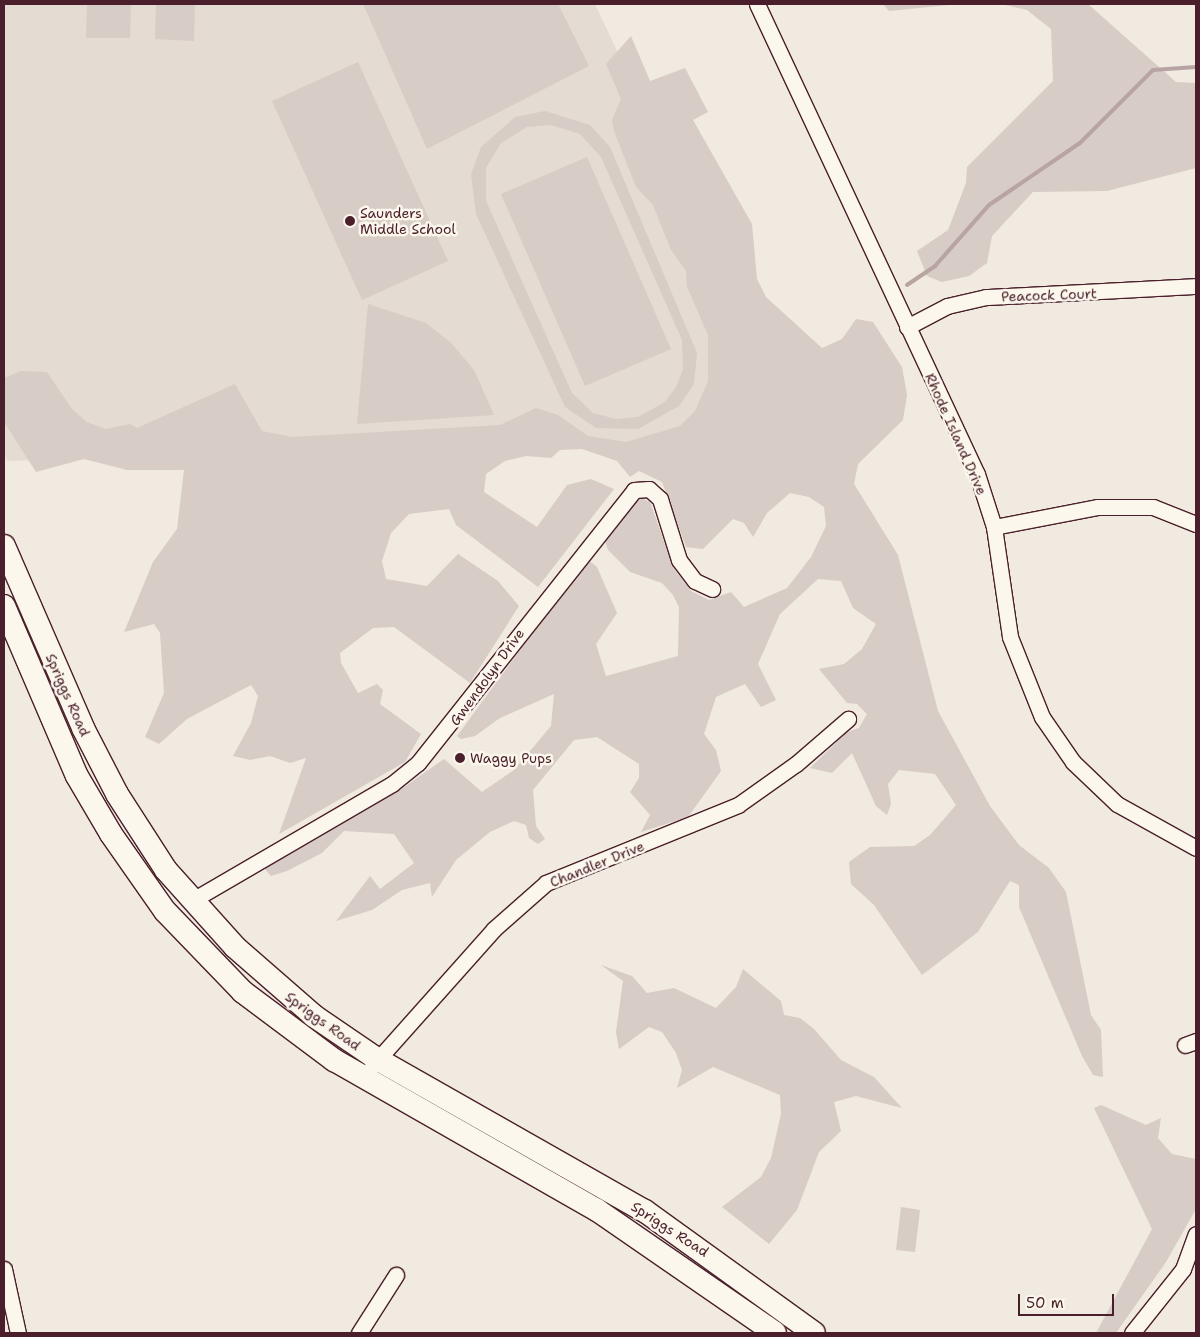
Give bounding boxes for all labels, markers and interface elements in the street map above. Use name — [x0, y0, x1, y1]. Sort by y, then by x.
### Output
place label: Saunders Middle School — [360, 205, 456, 238]
marker: Saunders Middle School — [344, 215, 356, 227]
street label: Peacock Court — [1001, 285, 1097, 305]
street label: Rhode Island Drive — [922, 370, 990, 498]
street label: Gwendolyn Drive — [446, 625, 528, 729]
street label: Spriggs Road — [42, 651, 94, 739]
place label: Waggy Pups — [470, 750, 552, 766]
marker: Waggy Pups — [454, 752, 466, 764]
street label: Chandler Drive — [547, 837, 647, 891]
street label: Spriggs Road — [282, 988, 364, 1054]
street label: Spriggs Road — [628, 1198, 712, 1260]
scale bar — [1020, 1284, 1116, 1316]
text: 50 m — [1026, 1293, 1064, 1313]

